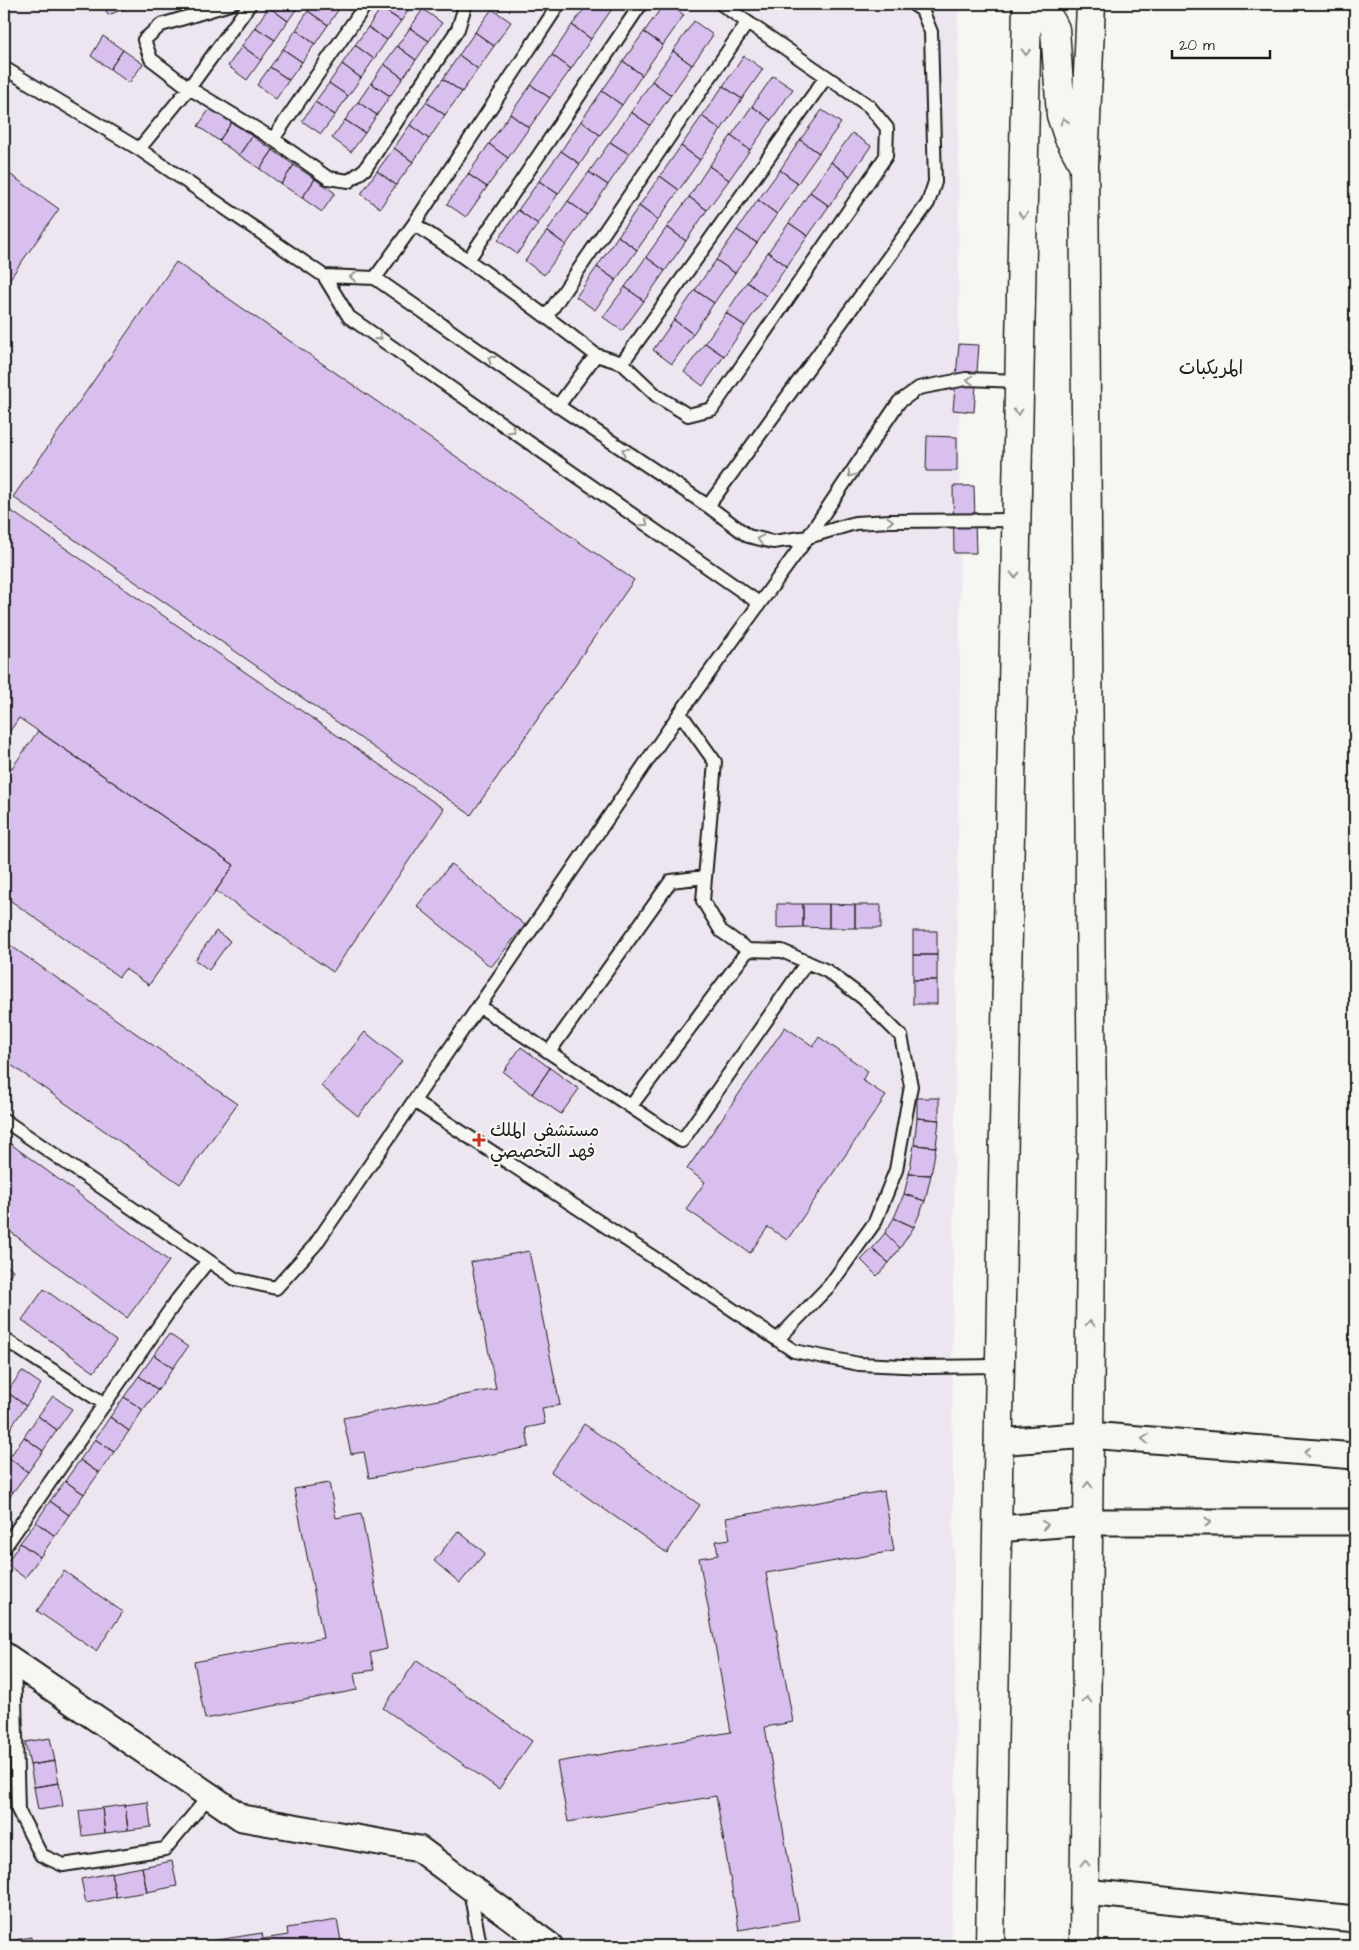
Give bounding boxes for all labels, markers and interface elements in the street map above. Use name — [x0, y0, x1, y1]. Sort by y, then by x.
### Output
scale bar — [1172, 28, 1269, 60]
text: 20 m — [1179, 35, 1215, 56]
one-way arrow — [1021, 49, 1031, 57]
one-way arrow — [1059, 118, 1069, 126]
one-way arrow — [1017, 211, 1028, 219]
one-way arrow — [349, 272, 357, 283]
one-way arrow — [373, 331, 382, 340]
district label: المريكبات — [1179, 355, 1243, 382]
one-way arrow — [487, 356, 496, 365]
one-way arrow — [966, 375, 974, 385]
one-way arrow — [1013, 409, 1024, 417]
one-way arrow — [506, 424, 516, 433]
one-way arrow — [621, 447, 630, 457]
one-way arrow — [848, 468, 857, 477]
one-way arrow — [886, 516, 894, 526]
one-way arrow — [639, 517, 649, 526]
one-way arrow — [756, 534, 765, 545]
one-way arrow — [1010, 572, 1020, 579]
place label: مستشفى الملك فهد التخصصي — [490, 1118, 599, 1167]
marker: مستشفى الملك فهد التخصصي — [472, 1133, 486, 1147]
one-way arrow — [1085, 1318, 1095, 1326]
one-way arrow — [1140, 1434, 1148, 1445]
one-way arrow — [1302, 1447, 1310, 1458]
one-way arrow — [1083, 1481, 1094, 1489]
one-way arrow — [1204, 1517, 1212, 1527]
one-way arrow — [1042, 1520, 1050, 1531]
one-way arrow — [1082, 1696, 1092, 1704]
one-way arrow — [1080, 1858, 1090, 1866]

